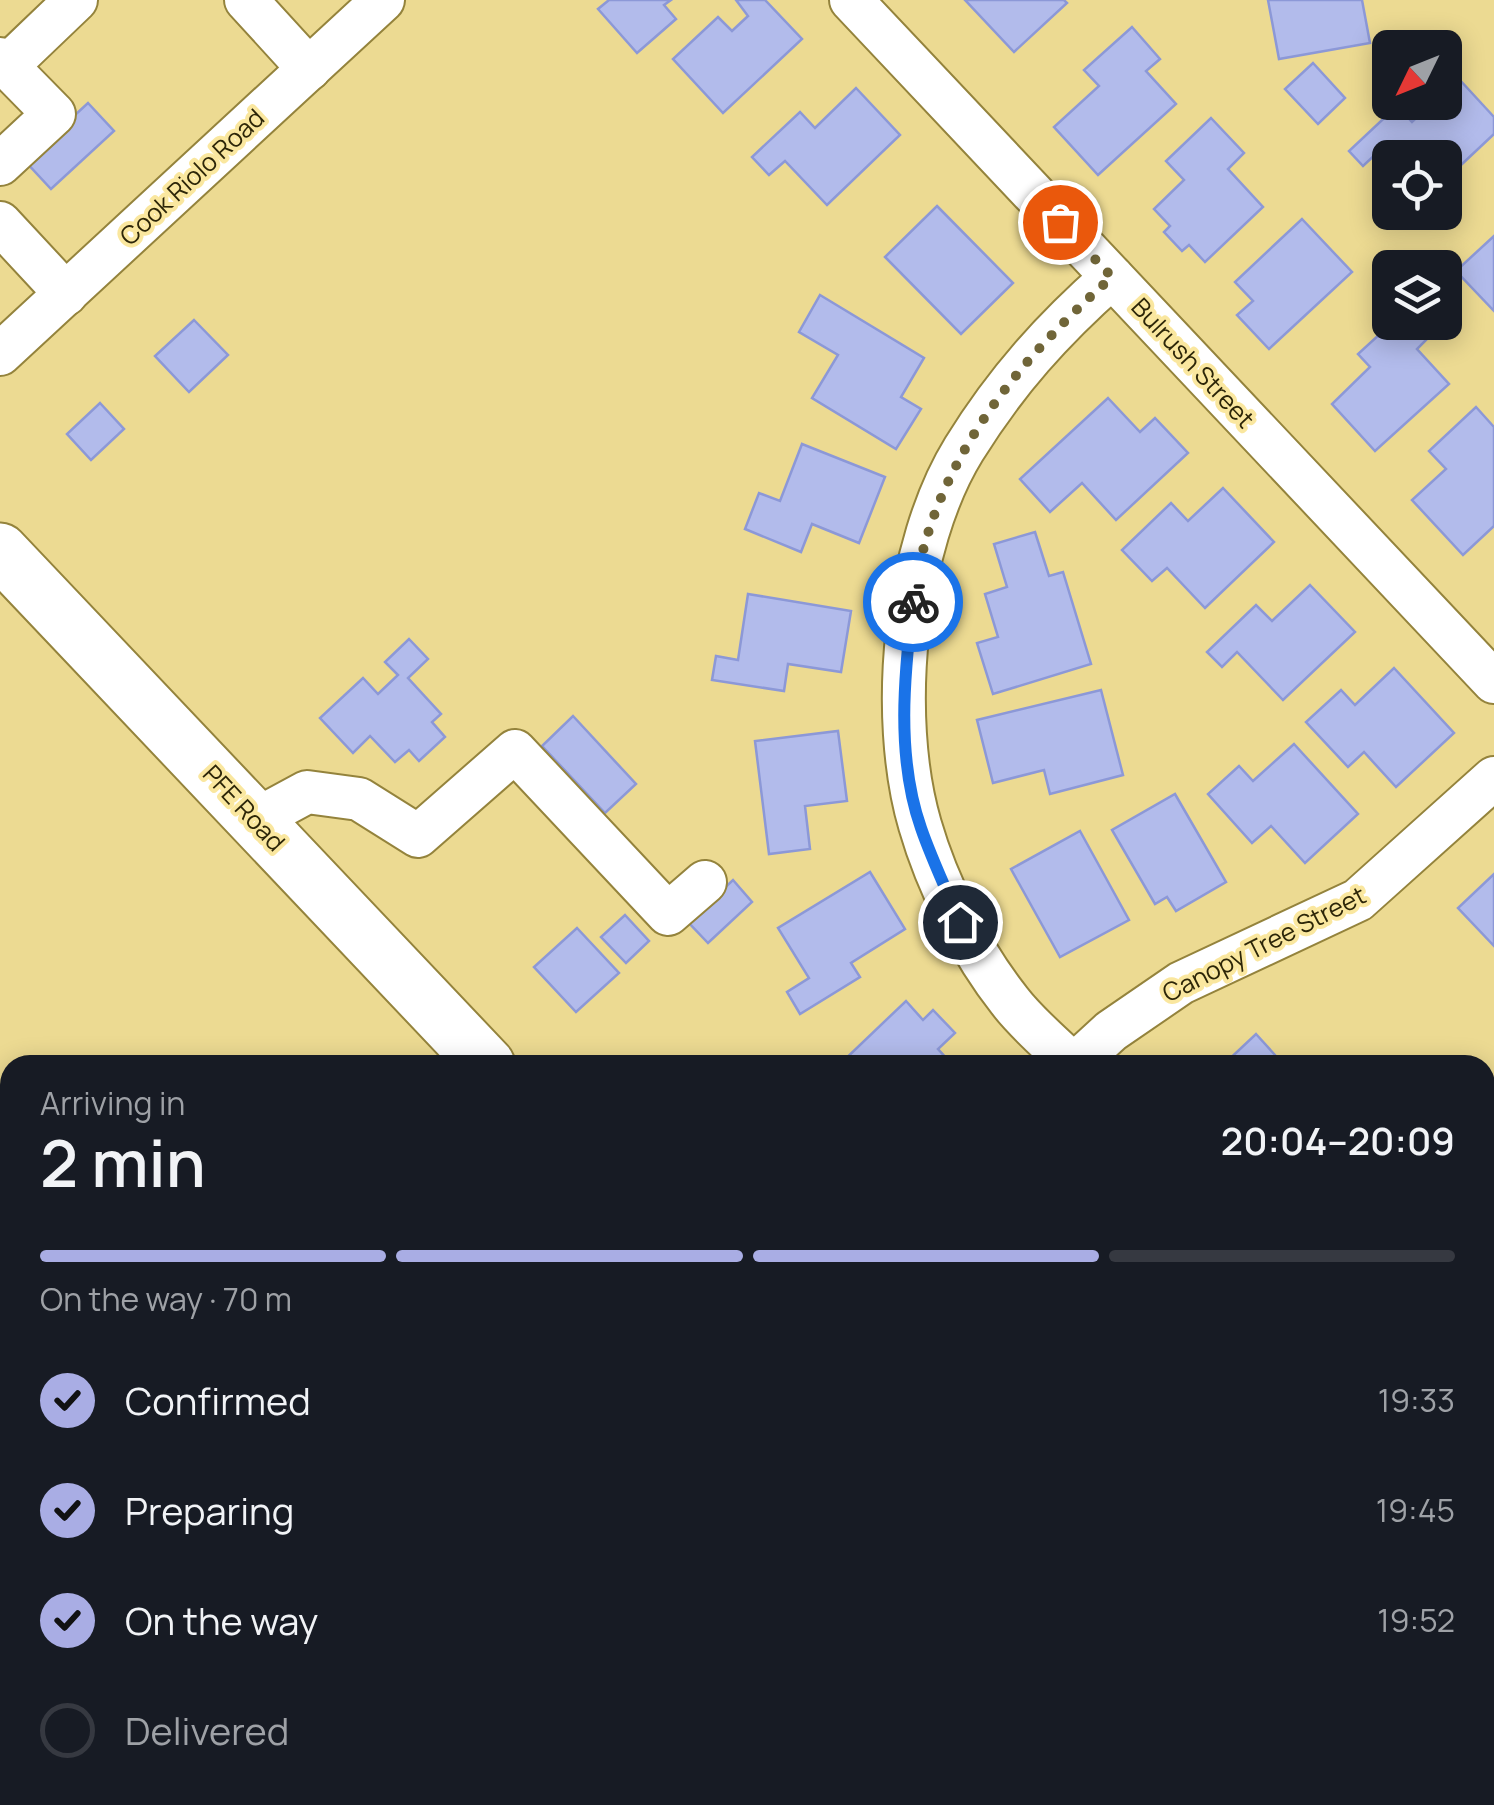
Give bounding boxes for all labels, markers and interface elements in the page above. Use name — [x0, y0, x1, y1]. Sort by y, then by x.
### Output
north arrow — [1372, 30, 1462, 120]
map controls — [1372, 30, 1462, 340]
street label: Cook Riolo Road — [112, 100, 272, 253]
button: locate — [1372, 140, 1462, 230]
pin — [1018, 180, 1103, 265]
icon: bag — [1033, 195, 1088, 250]
button: layers — [1372, 250, 1462, 340]
street label: Bulrush Street — [1124, 290, 1263, 435]
courier — [863, 552, 963, 652]
icon: bike — [886, 575, 941, 630]
street label: PFE Road — [195, 757, 293, 858]
street label: Canopy Tree Street — [1156, 877, 1371, 1010]
pin — [918, 880, 1003, 965]
icon: home — [933, 895, 988, 950]
text: Arriving in — [40, 1081, 185, 1125]
text: 20:04–20:09 — [1221, 1114, 1455, 1166]
text: 2 min — [40, 1118, 206, 1207]
text: On the way · 70 m — [40, 1277, 292, 1321]
icon: check — [40, 1373, 95, 1428]
text: Confirmed — [125, 1374, 311, 1426]
text: 19:33 — [1378, 1378, 1455, 1422]
icon: check — [40, 1483, 95, 1538]
text: Preparing — [125, 1484, 294, 1536]
text: 19:45 — [1376, 1488, 1455, 1532]
icon: check — [40, 1593, 95, 1648]
text: On the way — [125, 1594, 318, 1646]
text: 19:52 — [1377, 1598, 1455, 1642]
text: Delivered — [125, 1704, 289, 1756]

